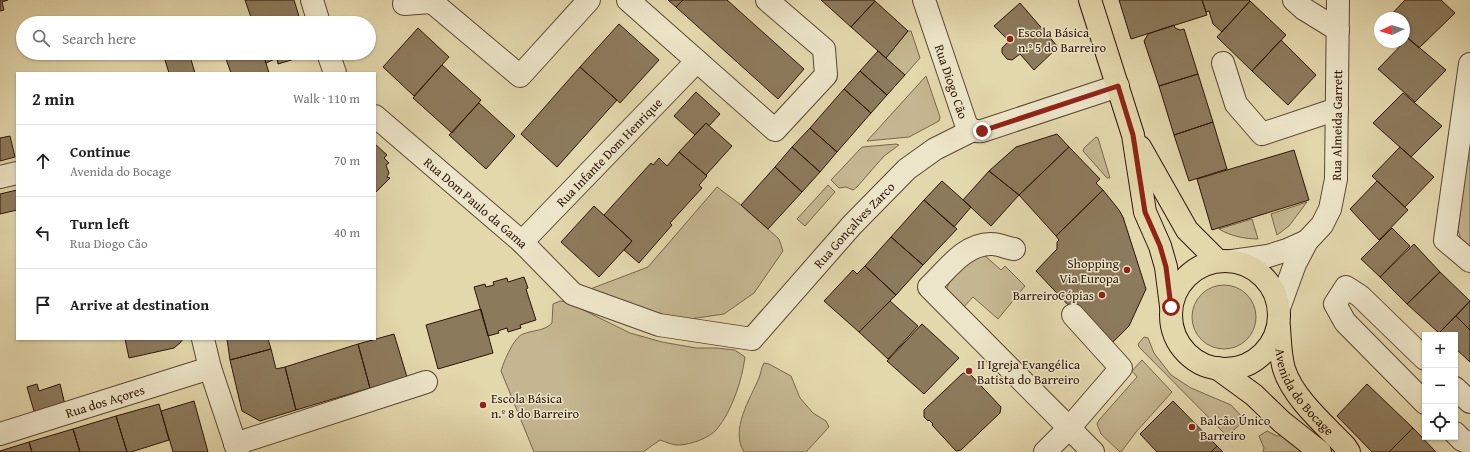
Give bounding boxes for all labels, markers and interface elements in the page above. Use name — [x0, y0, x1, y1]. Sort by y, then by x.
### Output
north arrow — [1374, 12, 1410, 48]
search box — [16, 16, 376, 60]
place label: Escola Básica n.º 5 do Barreiro — [1018, 23, 1106, 57]
icon: search — [30, 27, 52, 49]
text: Search here — [62, 28, 136, 49]
marker: Escola Básica n.º 5 do Barreiro — [1005, 34, 1015, 44]
street label: Rua Diogo Cão — [930, 42, 973, 122]
street label: Rua Almeida Garrett — [1326, 69, 1347, 181]
text: 2 min — [32, 86, 74, 111]
text: Walk · 110 m — [293, 89, 360, 108]
street label: Rua Infante Dom Henrique — [552, 93, 666, 211]
route end — [973, 122, 991, 140]
text: Continue — [70, 141, 131, 162]
icon: ahead — [32, 150, 54, 172]
text: 70 m — [334, 151, 360, 170]
street label: Rua Dom Paulo da Gama — [420, 153, 533, 253]
text: Avenida do Bocage — [70, 162, 171, 181]
street label: Rua Gonçalves Zarco — [809, 177, 899, 272]
text: Turn left — [70, 213, 129, 234]
icon: left — [32, 222, 54, 244]
text: 40 m — [334, 223, 360, 242]
text: Rua Diogo Cão — [70, 234, 148, 253]
place label: Shopping Via Europa — [1059, 254, 1120, 288]
marker: Shopping Via Europa — [1122, 265, 1132, 275]
place label: BarreiroCópias — [1013, 286, 1094, 305]
marker: BarreiroCópias — [1097, 290, 1107, 300]
icon: arrive — [32, 294, 54, 316]
text: Arrive at destination — [70, 294, 209, 315]
route start — [1162, 298, 1180, 316]
map controls — [1422, 332, 1458, 440]
button: + — [1422, 332, 1458, 368]
street label: Avenida do Bocage — [1271, 347, 1339, 439]
place label: II Igreja Evangélica Batista do Barreiro — [977, 355, 1081, 389]
marker: II Igreja Evangélica Batista do Barreiro — [964, 366, 974, 376]
button: − — [1422, 368, 1458, 404]
street label: Rua dos Açores — [63, 380, 147, 422]
place label: Escola Básica n.º 8 do Barreiro — [491, 389, 579, 423]
marker: Escola Básica n.º 8 do Barreiro — [478, 400, 488, 410]
button: locate — [1422, 404, 1458, 440]
place label: Balcão Único Barreiro — [1200, 411, 1271, 445]
marker: Balcão Único Barreiro — [1187, 422, 1197, 432]

